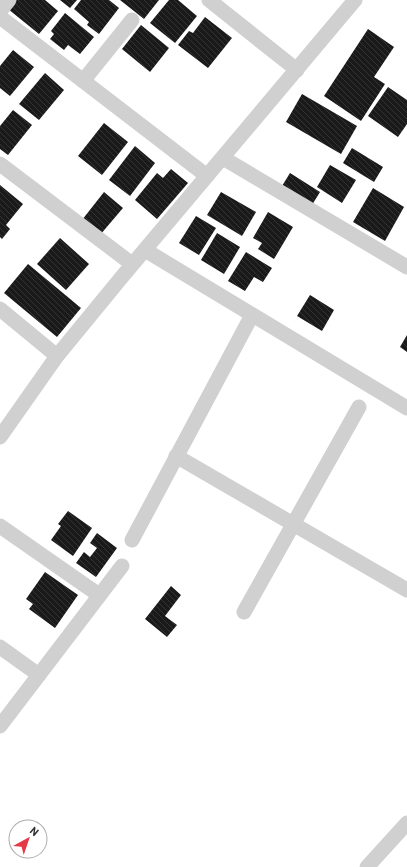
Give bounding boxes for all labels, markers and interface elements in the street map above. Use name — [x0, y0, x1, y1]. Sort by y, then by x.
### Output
north arrow — [8, 819, 48, 859]
text: N — [28, 824, 42, 838]

